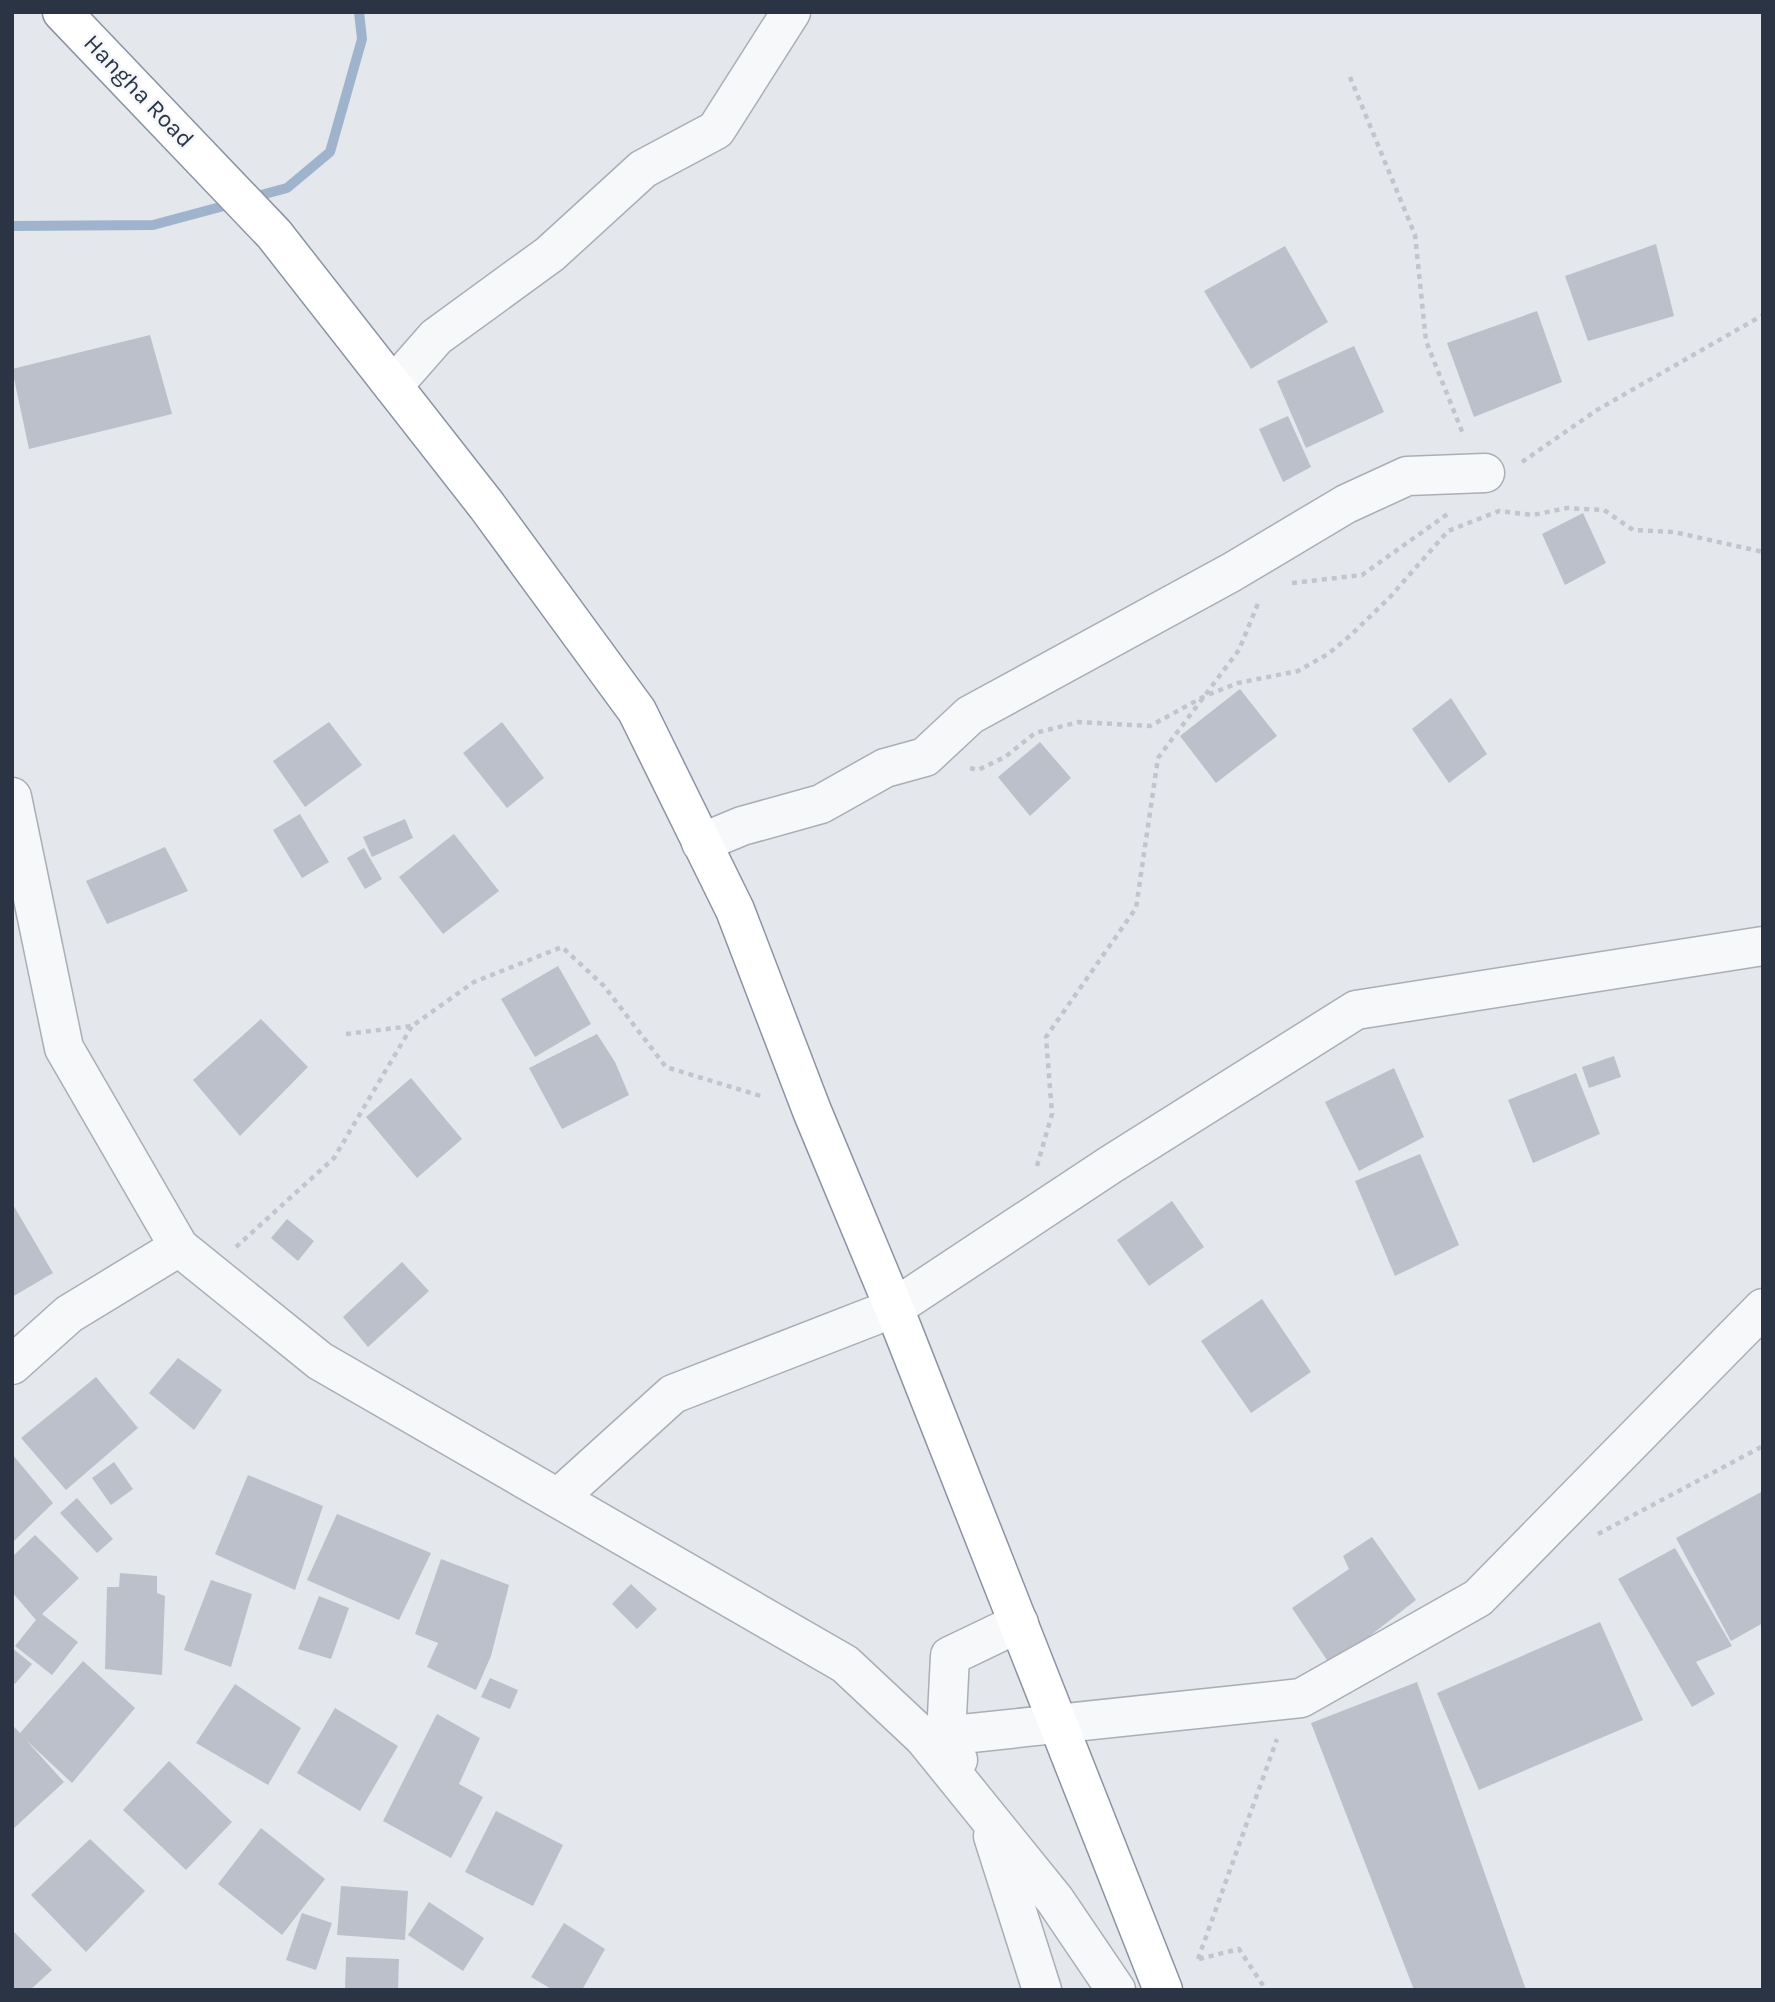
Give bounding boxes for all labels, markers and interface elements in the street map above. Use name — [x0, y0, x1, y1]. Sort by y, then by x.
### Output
street label: Hangha Road — [78, 29, 200, 153]

